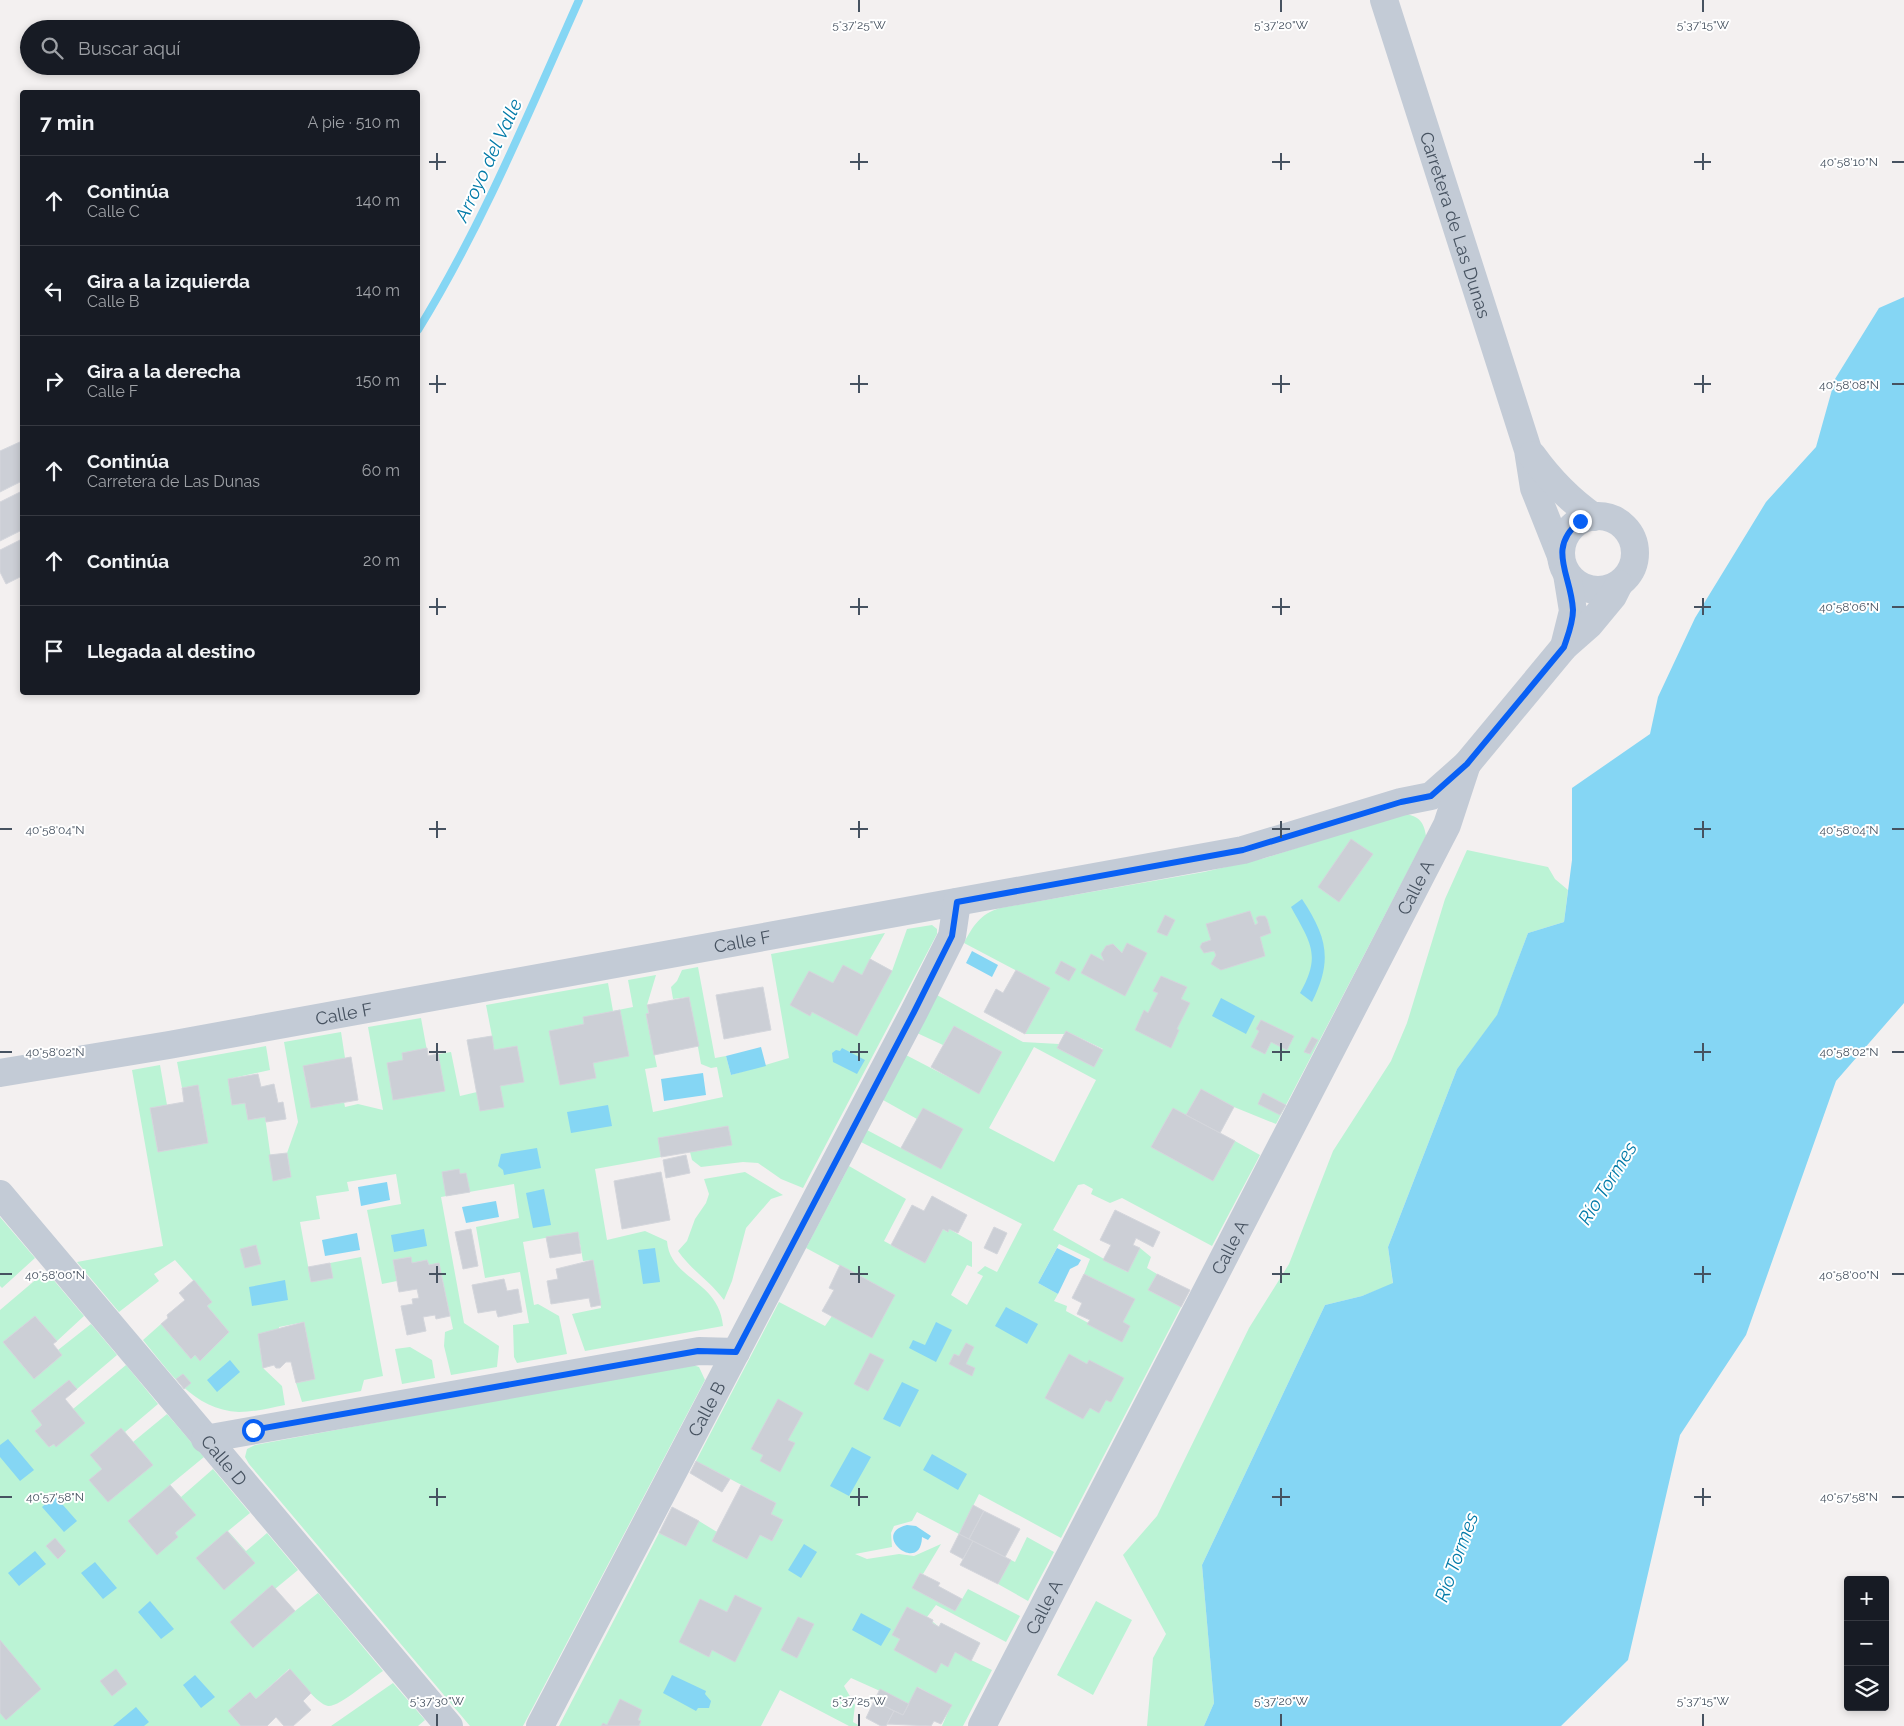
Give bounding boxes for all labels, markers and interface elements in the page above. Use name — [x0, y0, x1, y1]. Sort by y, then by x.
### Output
text: 5°37'25"W — [832, 18, 886, 32]
text: 5°37'20"W — [1254, 18, 1309, 32]
text: 5°37'15"W — [1677, 18, 1730, 32]
search box — [20, 20, 420, 75]
icon: search — [38, 34, 66, 62]
text: Buscar aquí — [78, 37, 180, 59]
water label: Arroyo del Valle — [449, 95, 526, 226]
text: 7 min — [40, 110, 94, 135]
text: A pie · 510 m — [308, 113, 400, 132]
street label: Carretera de Las Dunas — [1416, 129, 1496, 321]
text: 40°58'10"N — [1820, 155, 1878, 169]
text: Continúa — [87, 180, 169, 202]
icon: ahead — [40, 187, 68, 215]
text: 140 m — [356, 191, 400, 210]
text: Calle C — [87, 202, 140, 221]
text: Gira a la izquierda — [87, 270, 250, 292]
icon: left — [40, 277, 68, 305]
text: 140 m — [356, 281, 400, 300]
text: Calle B — [87, 292, 140, 311]
text: Gira a la derecha — [87, 360, 241, 382]
icon: right — [40, 367, 68, 395]
text: 150 m — [356, 371, 400, 390]
text: 40°58'08"N — [1819, 378, 1879, 392]
text: Calle F — [87, 382, 138, 401]
text: Continúa — [87, 450, 169, 472]
icon: ahead — [40, 457, 68, 485]
text: 60 m — [362, 461, 400, 480]
text: Carretera de Las Dunas — [87, 472, 260, 491]
route end — [1569, 510, 1592, 533]
icon: ahead — [40, 547, 68, 575]
text: Continúa — [87, 550, 169, 572]
text: 20 m — [363, 551, 400, 570]
text: 40°58'06"N — [1819, 600, 1879, 614]
icon: arrive — [40, 637, 68, 665]
text: Llegada al destino — [87, 640, 255, 662]
text: 40°58'04"N — [25, 823, 85, 837]
text: 40°58'04"N — [1819, 823, 1879, 837]
street label: Calle A — [1392, 856, 1438, 918]
street label: Calle F — [712, 925, 773, 956]
street label: Calle F — [314, 998, 374, 1029]
text: 40°58'02"N — [26, 1045, 84, 1059]
text: 40°58'02"N — [1820, 1045, 1878, 1059]
water label: Río Tormes — [1573, 1138, 1641, 1228]
street label: Calle A — [1206, 1216, 1252, 1278]
text: 40°58'00"N — [25, 1268, 85, 1282]
text: 40°58'00"N — [1819, 1268, 1879, 1282]
street label: Calle B — [683, 1378, 729, 1440]
route start — [242, 1419, 265, 1442]
street label: Calle D — [197, 1430, 252, 1490]
text: 40°57'58"N — [26, 1490, 84, 1504]
text: 40°57'58"N — [1820, 1490, 1878, 1504]
water label: Río Tormes — [1430, 1509, 1482, 1605]
street label: Calle A — [1021, 1576, 1066, 1638]
map controls — [1844, 1576, 1889, 1711]
button: + — [1844, 1576, 1889, 1621]
button: − — [1844, 1621, 1889, 1666]
button: layers — [1844, 1666, 1889, 1711]
text: 5°37'30"W — [410, 1694, 465, 1708]
text: 5°37'25"W — [832, 1694, 886, 1708]
text: 5°37'20"W — [1254, 1694, 1309, 1708]
text: 5°37'15"W — [1677, 1694, 1730, 1708]

